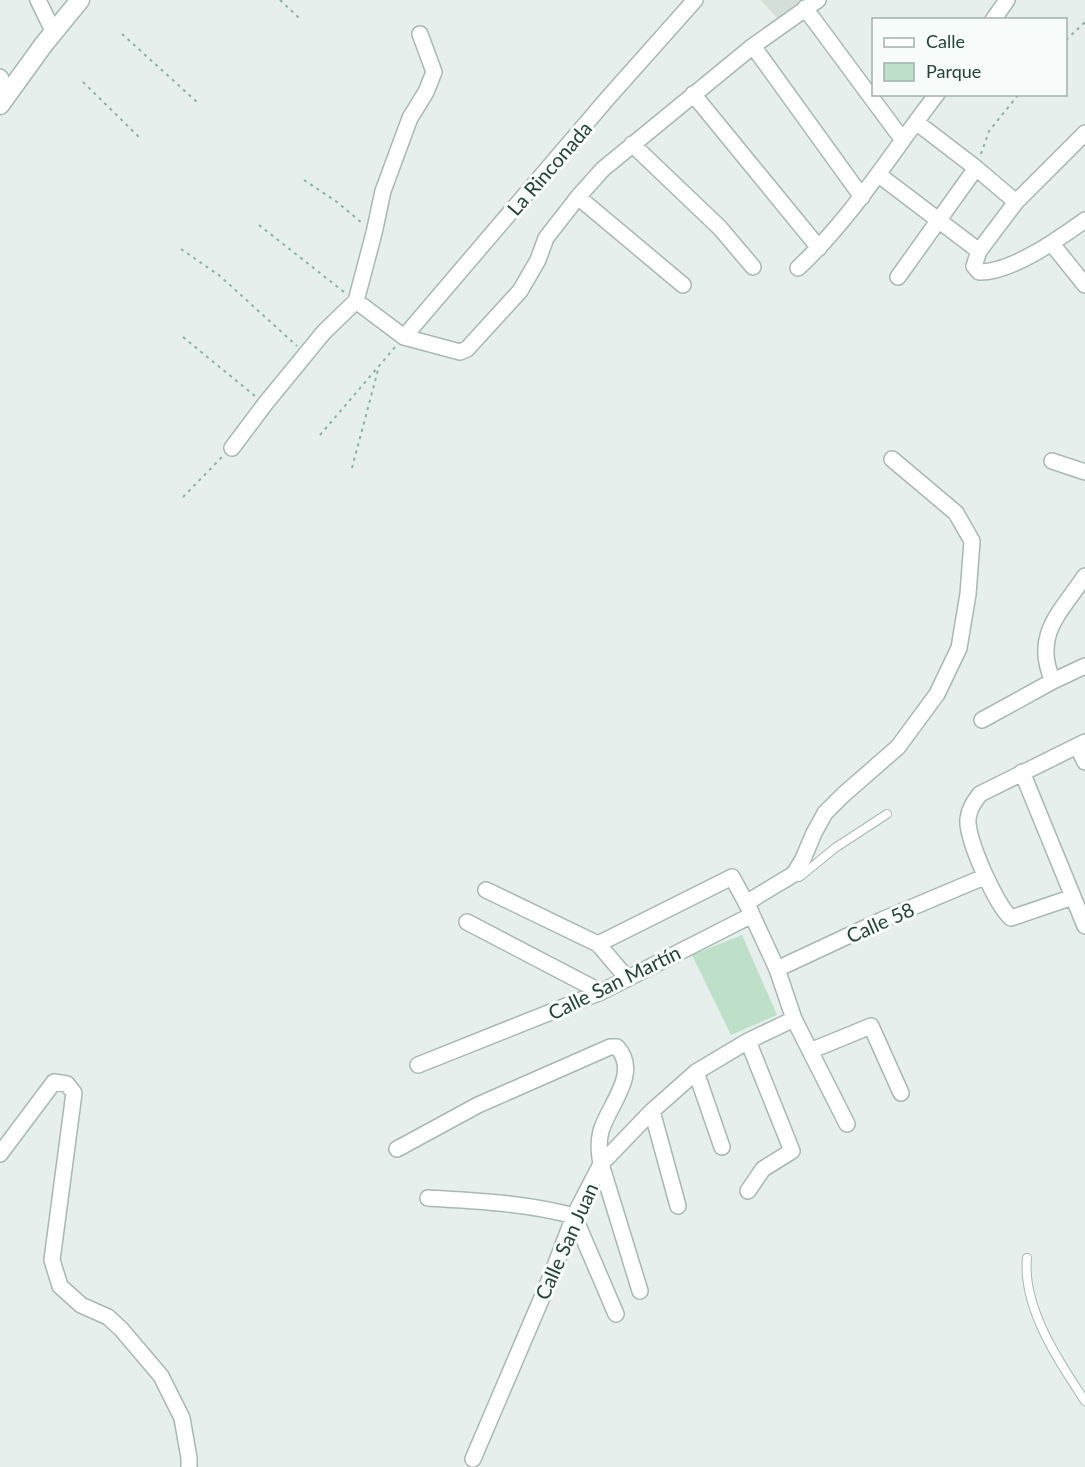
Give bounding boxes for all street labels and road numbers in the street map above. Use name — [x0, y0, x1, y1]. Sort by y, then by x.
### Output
street label: La Rinconada — [502, 116, 596, 220]
street label: Calle 58 — [842, 896, 918, 948]
street label: Calle San Martín — [544, 940, 684, 1024]
street label: Calle San Juan — [530, 1179, 602, 1303]

